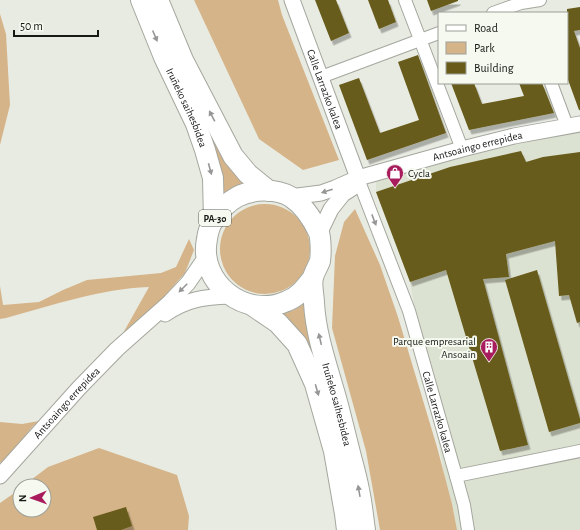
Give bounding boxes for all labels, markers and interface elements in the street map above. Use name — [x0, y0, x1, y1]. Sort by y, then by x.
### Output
scale bar — [14, 12, 98, 38]
legend — [438, 12, 568, 84]
text: 50 m — [20, 20, 43, 32]
text: Road — [474, 22, 498, 34]
one-way arrow — [153, 31, 159, 43]
text: Park — [474, 42, 495, 54]
street label: Calle Larrazko kalea — [305, 48, 344, 131]
text: Building — [474, 62, 514, 74]
street label: Iruñeko saihesbidea — [164, 66, 209, 149]
one-way arrow — [209, 111, 215, 122]
street label: Antsoaingo errepidea — [431, 130, 523, 163]
one-way arrow — [207, 163, 213, 175]
shop icon: Cycla — [385, 163, 405, 188]
place label: Cycla — [408, 168, 430, 179]
one-way arrow — [320, 188, 332, 194]
road number: PA-30 — [199, 210, 231, 226]
one-way arrow — [371, 214, 377, 226]
one-way arrow — [178, 283, 188, 293]
one-way arrow — [316, 332, 322, 345]
place label: Parque empresarial Ansoain — [393, 336, 476, 360]
building icon: Parque empresarial Ansoain — [479, 337, 499, 362]
street label: Iruñeko saihesbidea — [320, 362, 353, 447]
street label: Antsoaingo errepidea — [32, 365, 102, 441]
street label: Calle Larrazko kalea — [420, 370, 454, 454]
one-way arrow — [314, 385, 320, 397]
north arrow — [12, 478, 52, 518]
one-way arrow — [356, 485, 362, 498]
text: N — [17, 494, 28, 502]

